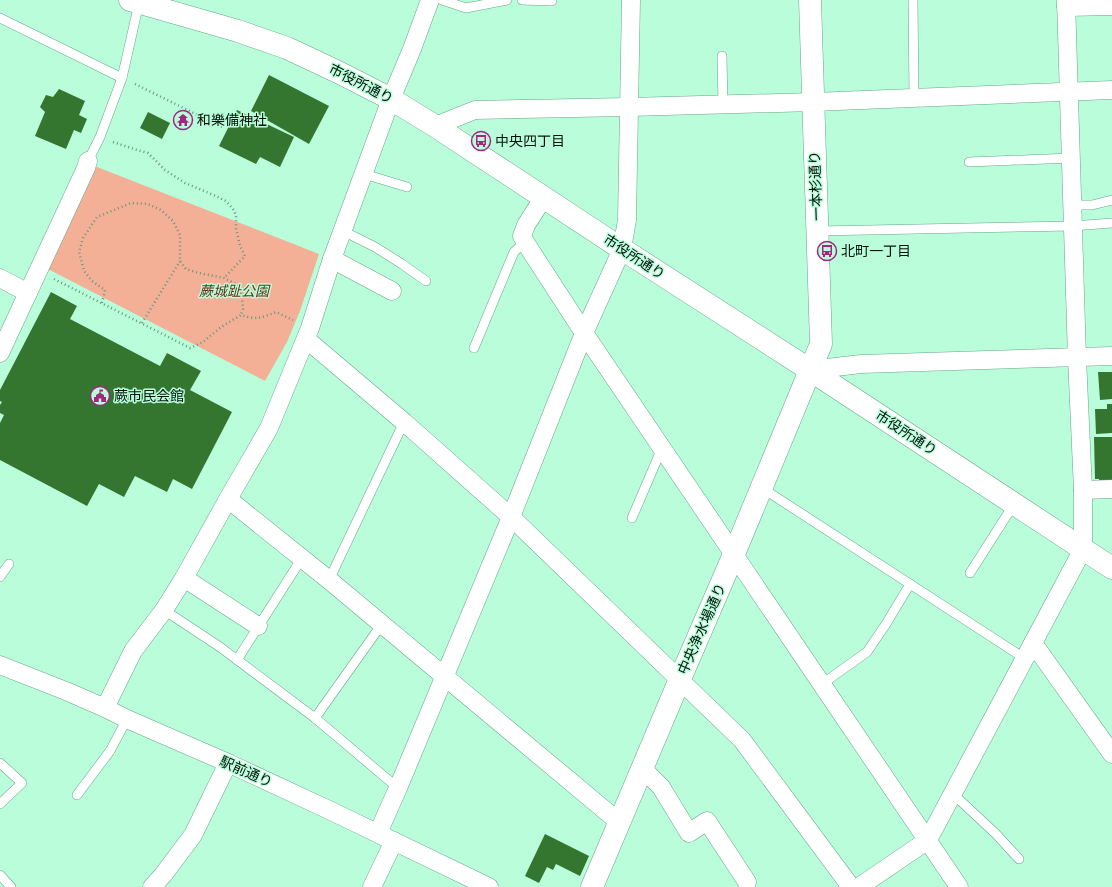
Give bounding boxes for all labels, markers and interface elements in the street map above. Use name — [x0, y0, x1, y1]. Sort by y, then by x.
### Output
street label: 市役所通り — [325, 59, 397, 109]
temple icon: 和樂備神社 — [172, 109, 194, 131]
place label: 和樂備神社 — [197, 110, 267, 131]
bus stop icon: 中央四丁目 — [470, 130, 492, 152]
place label: 中央四丁目 — [495, 131, 565, 152]
street label: 一本杉通り — [804, 151, 828, 221]
street label: 市役所通り — [599, 229, 669, 285]
bus stop icon: 北町一丁目 — [816, 240, 838, 262]
place label: 北町一丁目 — [841, 241, 911, 262]
park label: 蕨城趾公園 — [199, 281, 271, 302]
public building icon: 蕨市民会館 — [89, 385, 111, 407]
place label: 蕨市民会館 — [114, 386, 184, 407]
street label: 市役所通り — [871, 405, 941, 461]
street label: 中央浄水場通り — [672, 580, 732, 678]
street label: 駅前通り — [216, 751, 276, 793]

